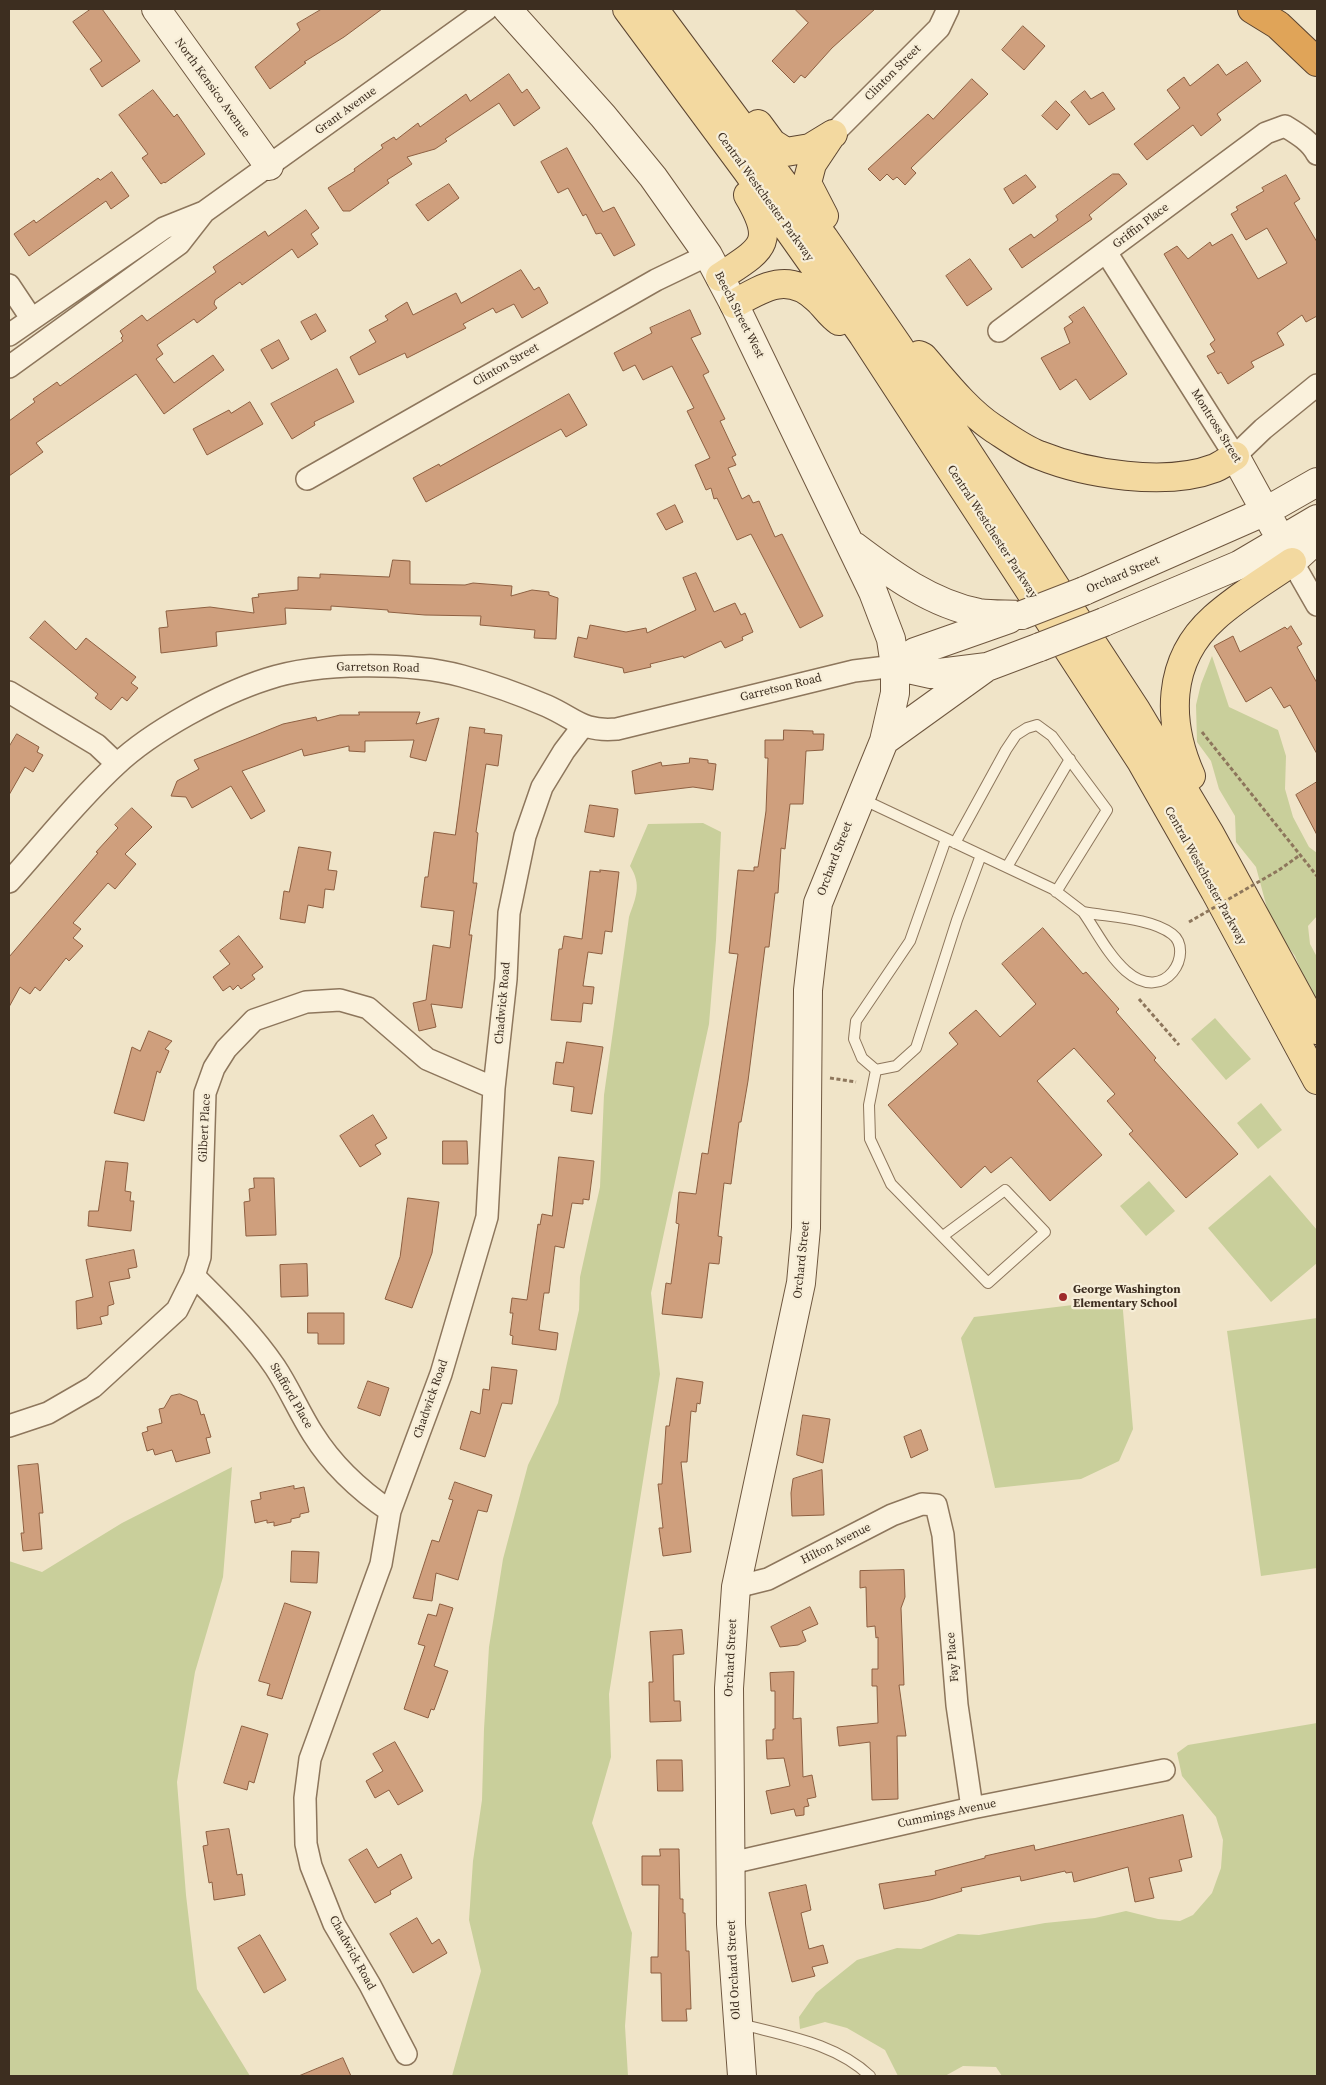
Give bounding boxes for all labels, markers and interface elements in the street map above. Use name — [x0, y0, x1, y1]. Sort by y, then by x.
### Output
street label: North Kensico Avenue — [171, 36, 253, 140]
street label: Clinton Street — [862, 42, 924, 104]
street label: Grant Avenue — [312, 84, 380, 138]
street label: Central Westchester Parkway — [713, 130, 817, 264]
street label: Griffin Place — [1110, 200, 1172, 252]
street label: Beech Street West — [711, 269, 767, 361]
street label: Clinton Street — [471, 340, 541, 390]
street label: Montross Street — [1188, 387, 1244, 465]
street label: Central Westchester Parkway — [943, 463, 1041, 601]
street label: Orchard Street — [1084, 553, 1162, 597]
street label: Garretson Road — [336, 660, 420, 676]
street label: Garretson Road — [739, 671, 823, 705]
street label: Central Westchester Parkway — [1161, 804, 1249, 948]
street label: Orchard Street — [814, 820, 856, 898]
street label: Chadwick Road — [492, 961, 514, 1045]
street label: Gilbert Place — [196, 1093, 214, 1163]
street label: Orchard Street — [791, 1220, 813, 1300]
place label: George Washington Elementary School — [1073, 1283, 1181, 1311]
marker: George Washington Elementary School — [1057, 1291, 1069, 1303]
street label: Chadwick Road — [411, 1358, 451, 1440]
street label: Stafford Place — [266, 1361, 316, 1431]
street label: Hilton Avenue — [799, 1520, 873, 1568]
street label: Orchard Street — [722, 1619, 740, 1697]
street label: Fay Place — [944, 1631, 962, 1683]
street label: Cummings Avenue — [896, 1797, 998, 1831]
street label: Chadwick Road — [326, 1913, 378, 1993]
street label: Old Orchard Street — [724, 1920, 744, 2020]

